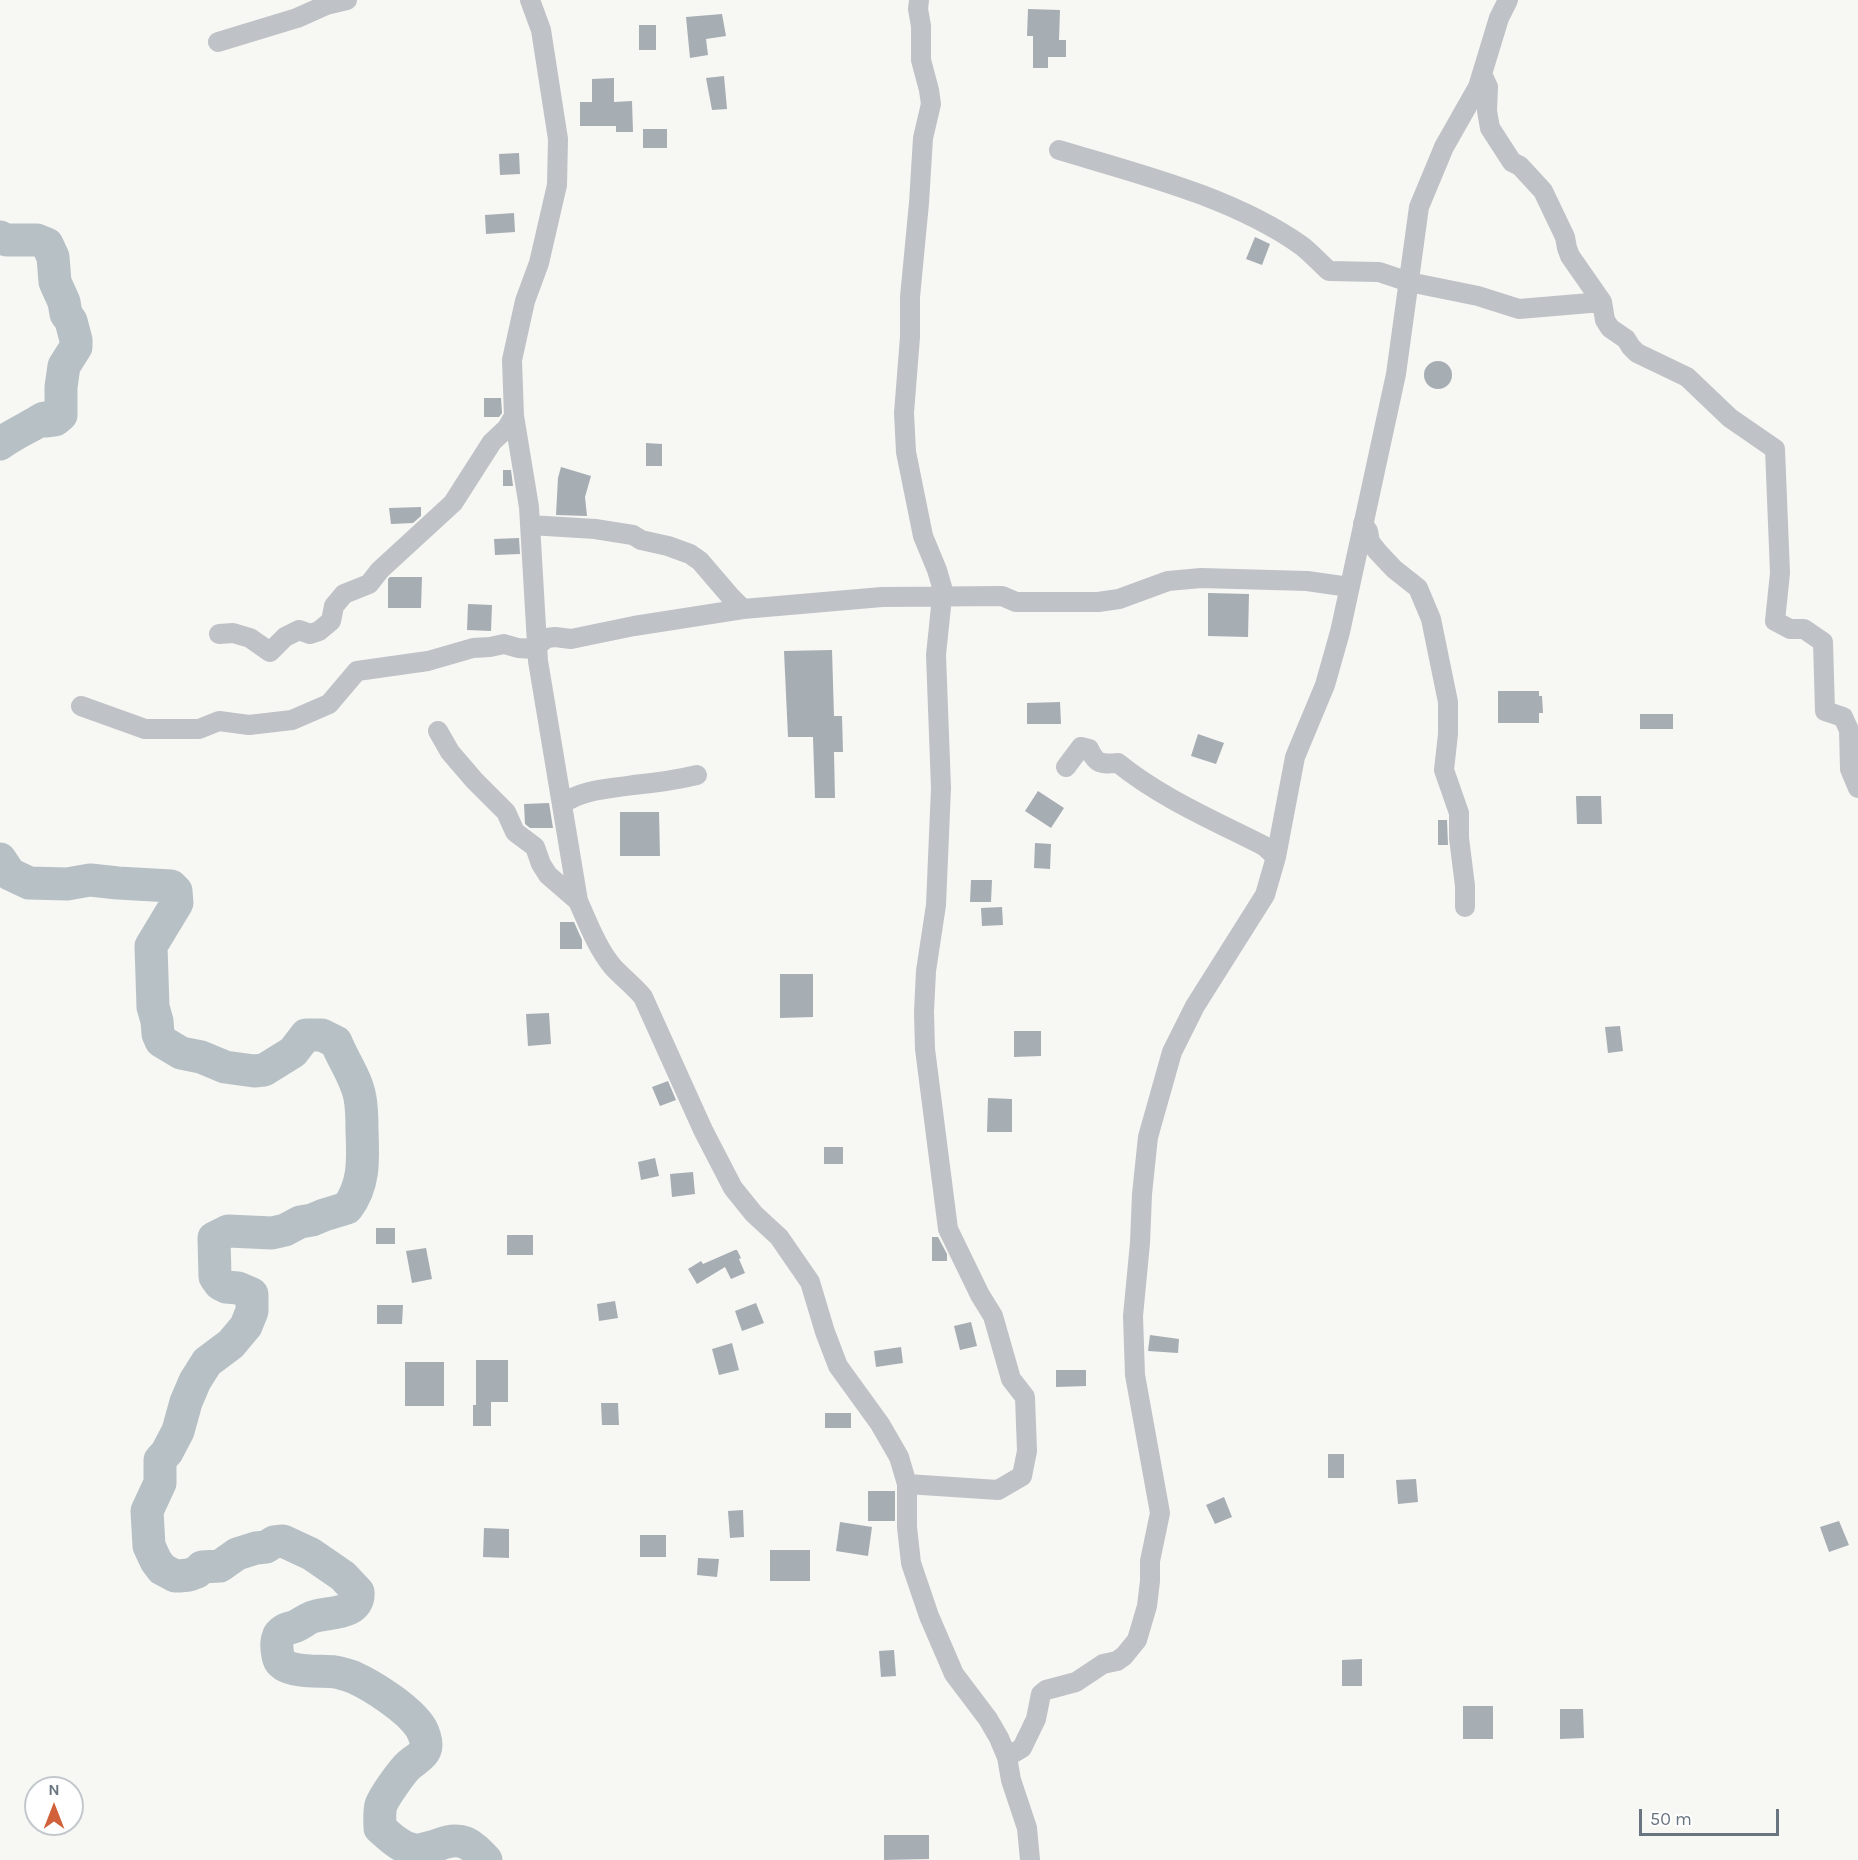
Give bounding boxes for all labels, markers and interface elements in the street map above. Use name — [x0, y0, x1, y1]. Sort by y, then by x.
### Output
north arrow — [24, 1776, 84, 1836]
text: N — [48, 1780, 60, 1799]
scale bar — [1642, 1797, 1782, 1835]
text: 50 m — [1650, 1808, 1692, 1830]

